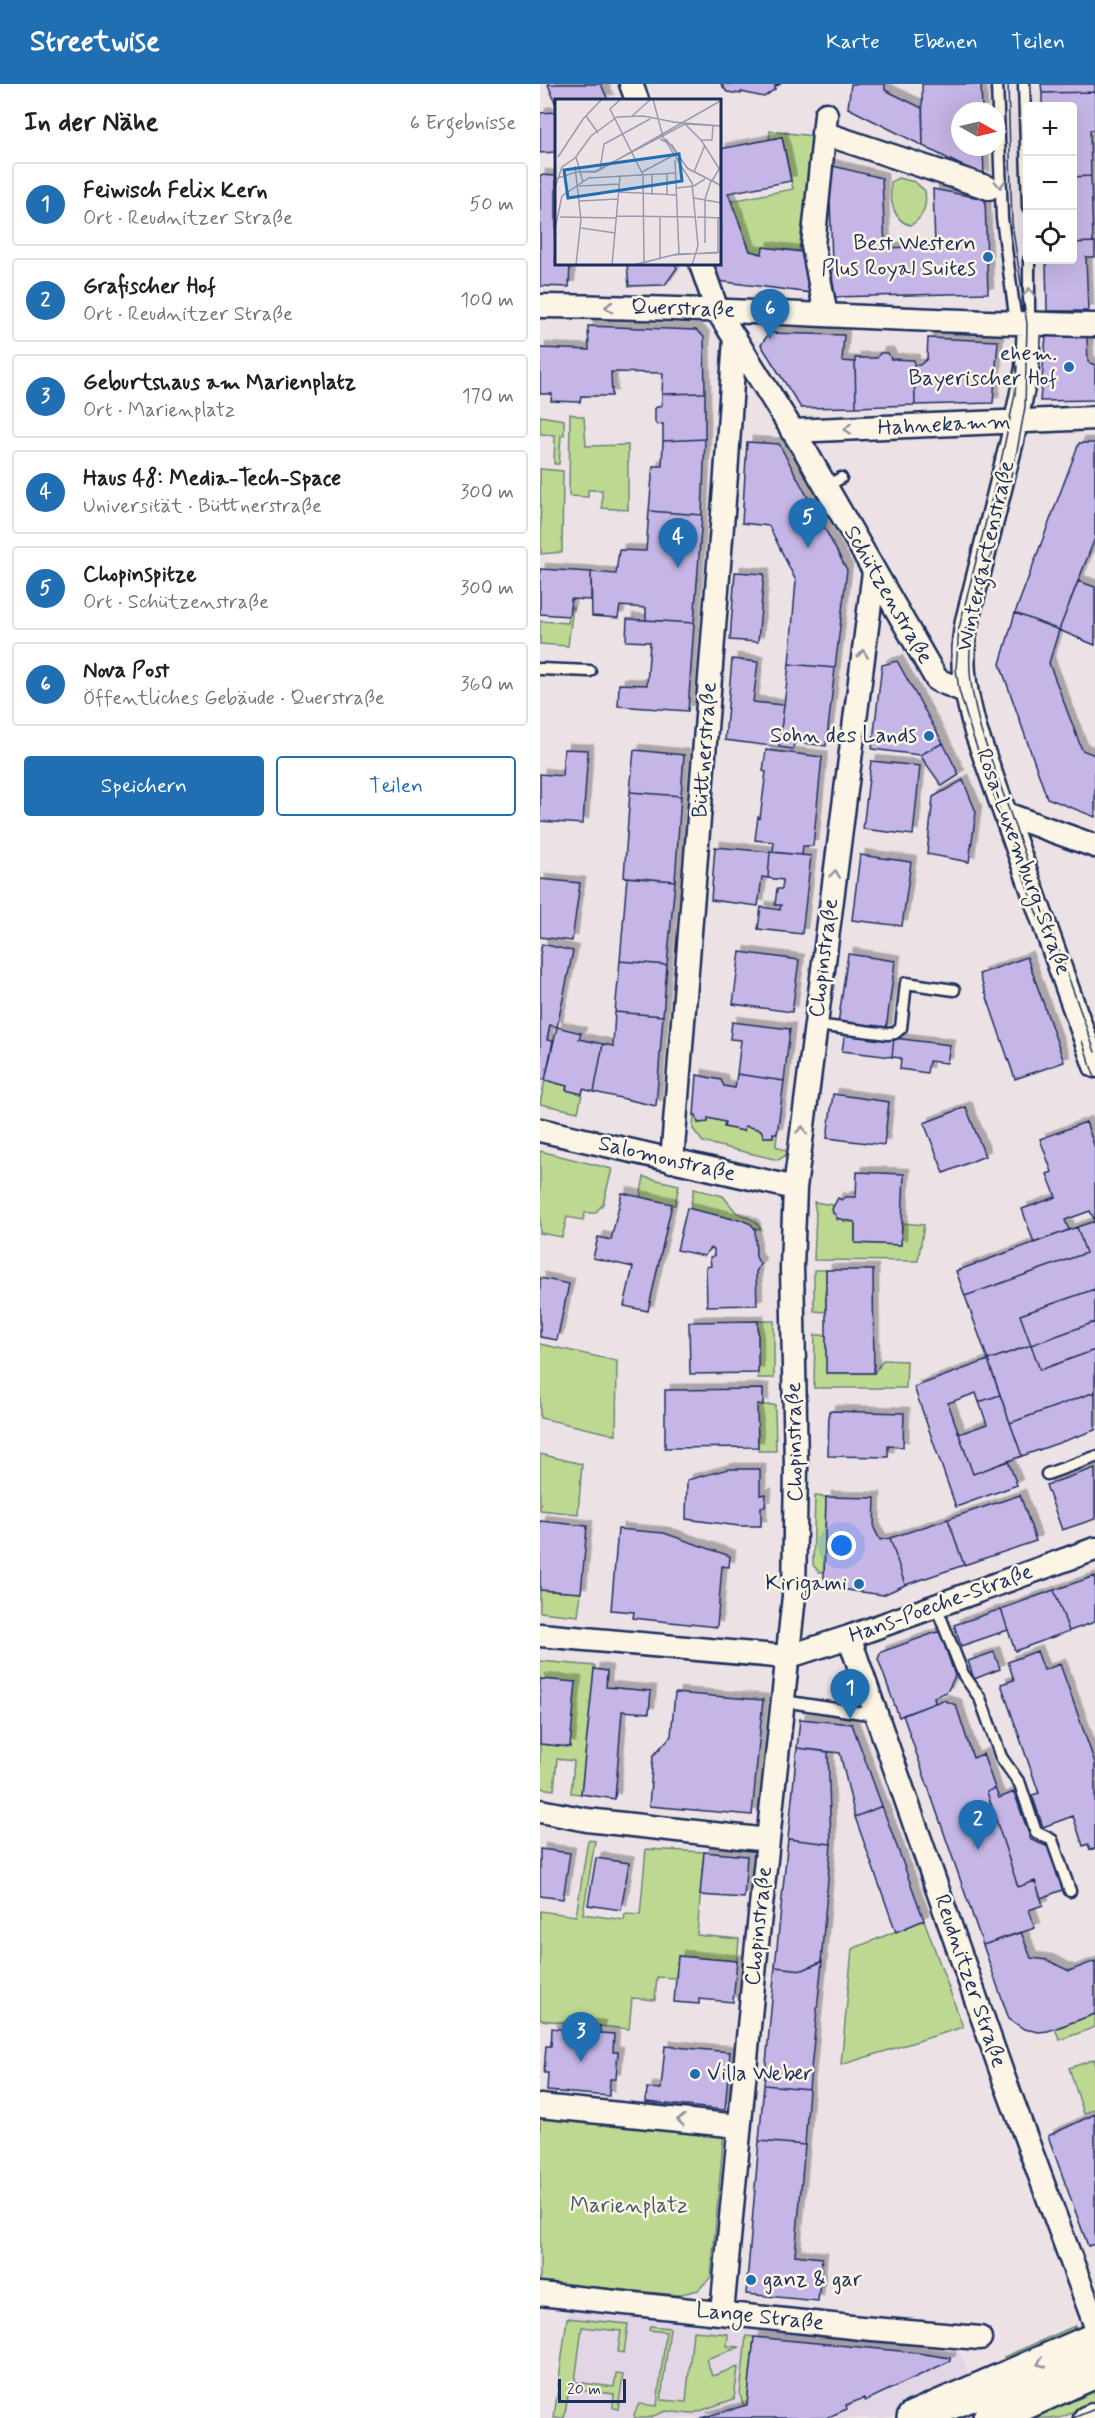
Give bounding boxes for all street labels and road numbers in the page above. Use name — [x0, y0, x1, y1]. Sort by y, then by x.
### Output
street label: Querstraße — [631, 293, 736, 325]
street label: Hahnekamm — [877, 408, 1011, 442]
street label: Wintergartenstraße — [950, 458, 1025, 655]
street label: Schützenstraße — [837, 521, 939, 669]
street label: Büttnerstraße — [686, 681, 724, 819]
street label: Rosa-Luxemburg-Straße — [966, 745, 1077, 980]
street label: Chopinstraße — [803, 897, 845, 1019]
street label: Salomonstraße — [596, 1130, 738, 1188]
street label: Chopinstraße — [780, 1382, 810, 1502]
street label: Hans-Poeche-Straße — [845, 1558, 1037, 1650]
street label: Chopinstraße — [739, 1865, 779, 1987]
street label: Reudnitzer Straße — [927, 1891, 1013, 2071]
street label: Lange Straße — [694, 2296, 826, 2341]

